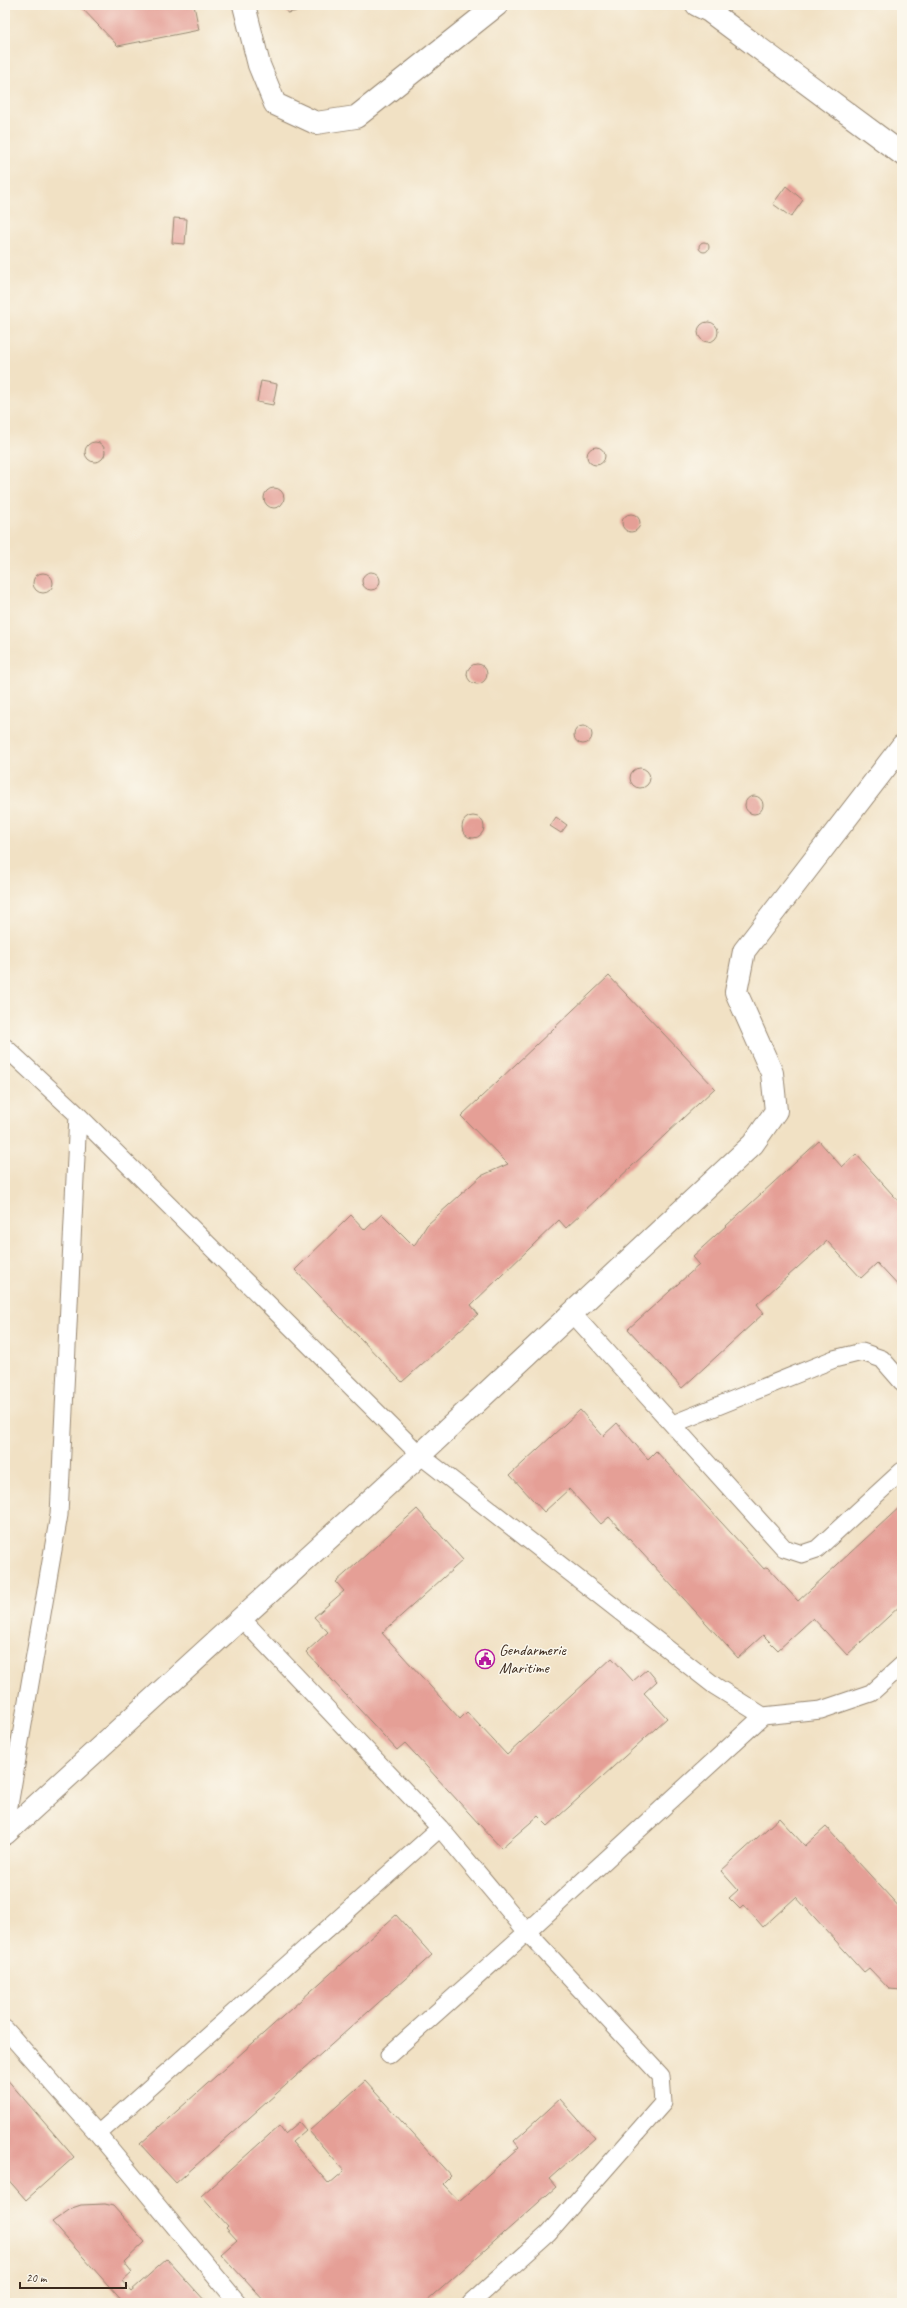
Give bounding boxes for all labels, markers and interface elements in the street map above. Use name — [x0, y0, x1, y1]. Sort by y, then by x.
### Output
place label: Gendarmerie Maritime — [499, 1640, 568, 1678]
public building icon: Gendarmerie Maritime — [474, 1648, 496, 1670]
scale bar — [20, 2264, 126, 2290]
text: 20 m — [26, 2270, 48, 2286]

